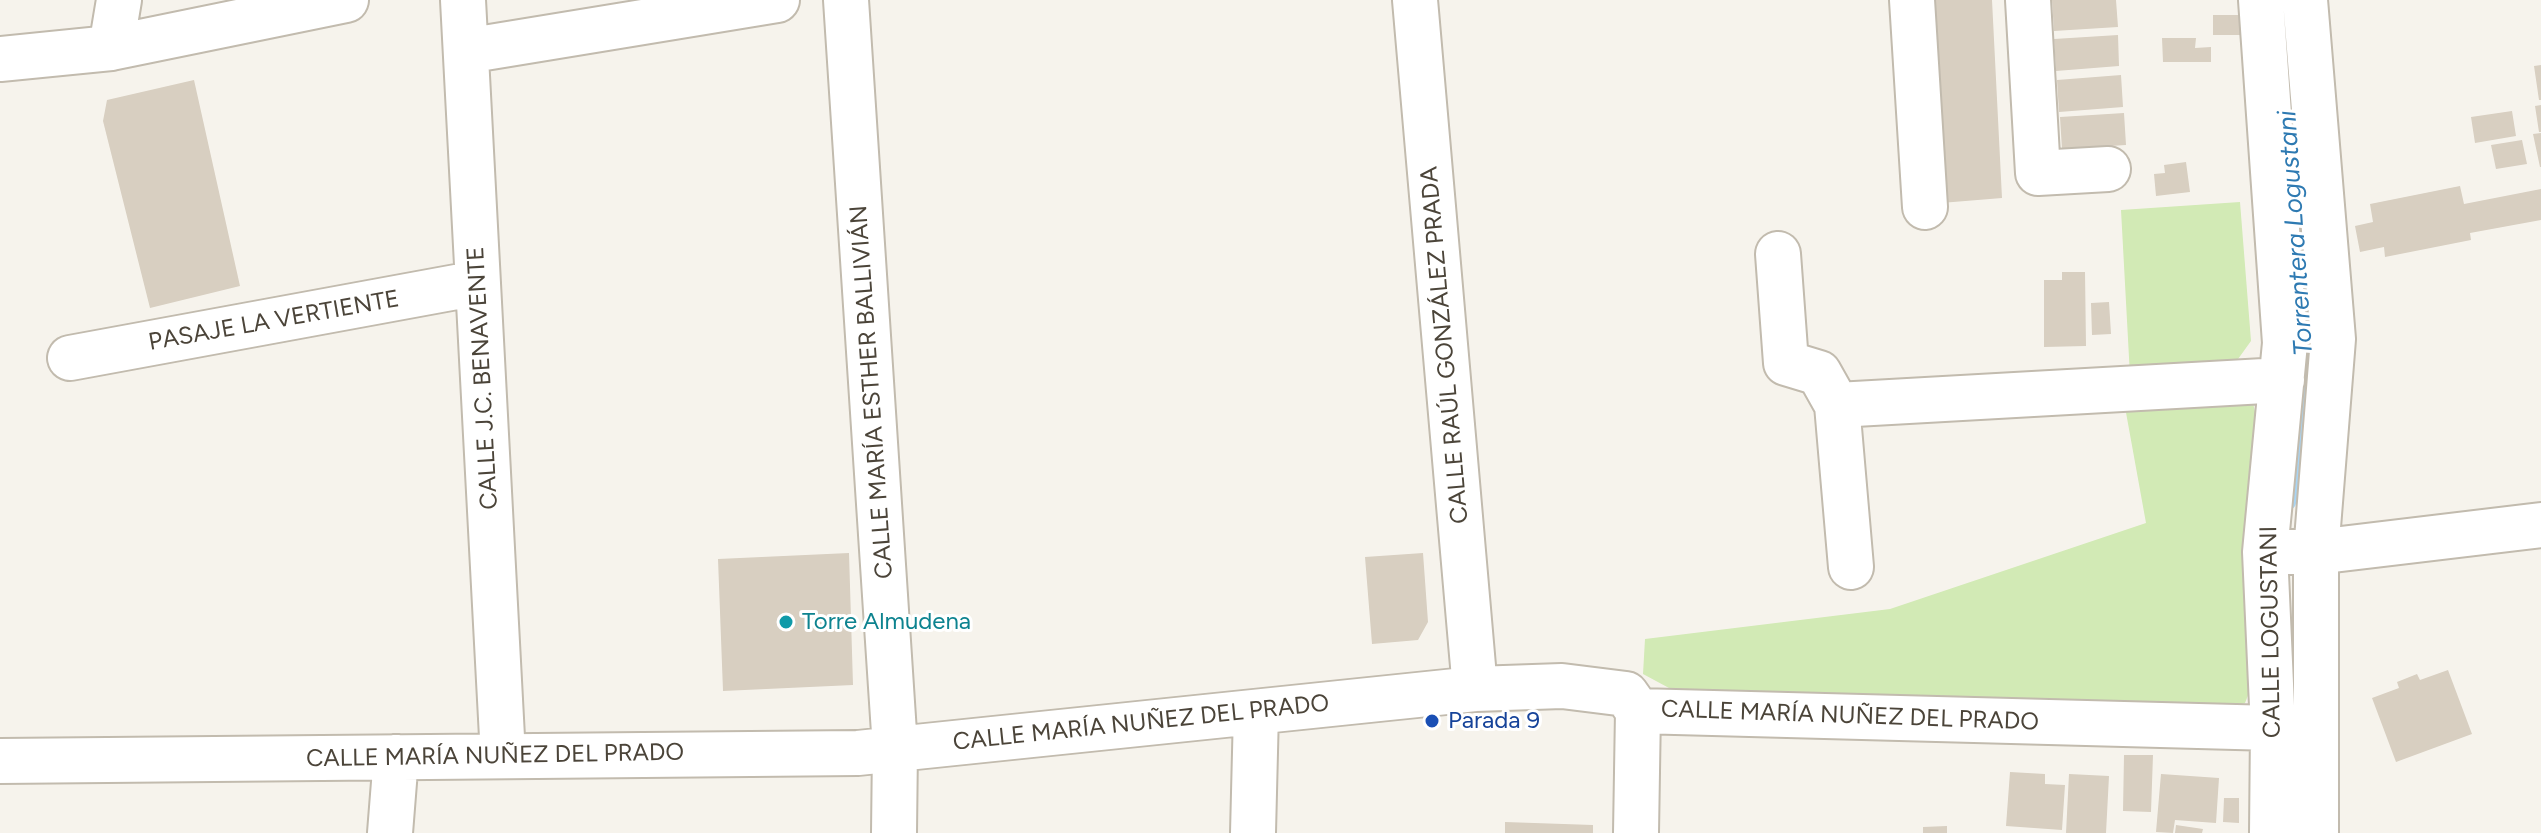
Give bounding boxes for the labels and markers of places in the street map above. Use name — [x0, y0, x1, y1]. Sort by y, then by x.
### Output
place label: Torre Almudena — [802, 608, 971, 636]
marker: Torre Almudena — [777, 613, 795, 631]
place label: Parada 9 — [1448, 707, 1540, 735]
marker: Parada 9 — [1423, 712, 1441, 730]

